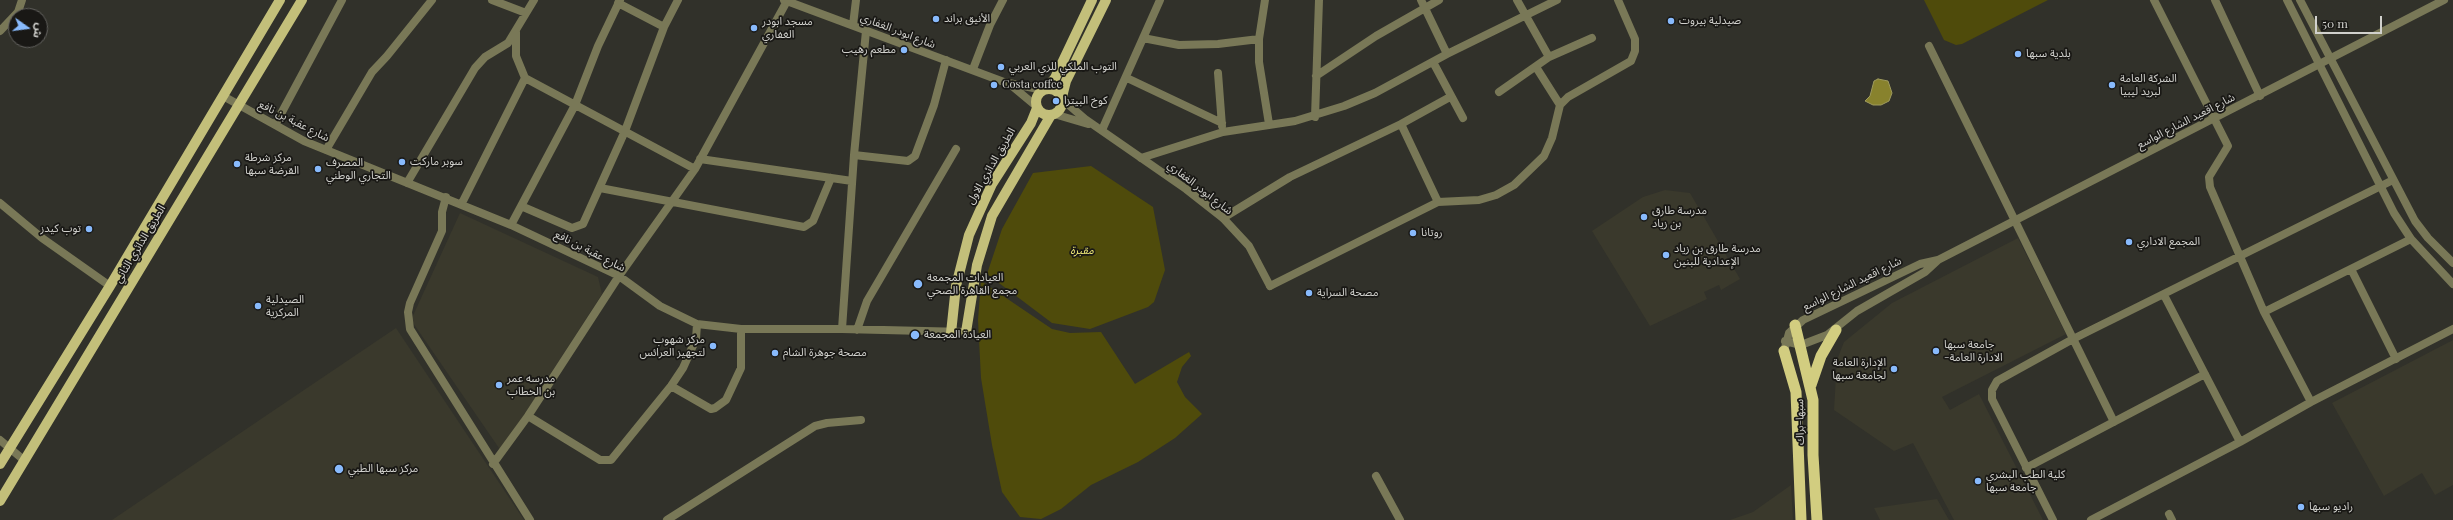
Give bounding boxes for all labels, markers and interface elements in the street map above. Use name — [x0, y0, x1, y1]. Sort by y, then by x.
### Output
north arrow — [8, 8, 48, 48]
scale bar — [2317, 8, 2384, 34]
street label: شارع ابودر الغفاري — [859, 11, 937, 51]
place label: الأنيق براند — [944, 12, 990, 26]
marker: الأنيق براند — [931, 14, 941, 24]
place label: صيدلية بيروت — [1679, 14, 1741, 28]
place label: مسجد ابودر الغفاري — [762, 15, 813, 41]
text: 50 m — [2322, 15, 2348, 31]
marker: صيدلية بيروت — [1666, 16, 1676, 26]
text: ش — [30, 22, 48, 40]
marker: مسجد ابودر الغفاري — [749, 23, 759, 33]
place label: مطعم رهيب — [842, 43, 896, 57]
marker: مطعم رهيب — [899, 45, 909, 55]
place label: بلدية سبها — [2026, 47, 2071, 61]
marker: بلدية سبها — [2013, 49, 2023, 59]
place label: التوب الملكي للزي العربي — [1009, 60, 1117, 74]
marker: التوب الملكي للزي العربي — [996, 62, 1006, 72]
place label: الشركة العامة لبريد ليبيا — [2120, 72, 2177, 98]
place label: Costa coffee — [1002, 78, 1062, 92]
marker: Costa coffee — [989, 80, 999, 90]
marker: الشركة العامة لبريد ليبيا — [2107, 80, 2117, 90]
street label: شارع اقعيد الشارع الواسع — [2135, 91, 2237, 151]
place label: كوخ البيتزا — [1064, 94, 1108, 108]
marker: كوخ البيتزا — [1051, 96, 1061, 106]
street label: شارع عقبة بن نافع — [256, 97, 332, 145]
street label: الطريق الدائري الاول — [964, 125, 1018, 207]
place label: مركز شرطة القرضة سبها — [245, 151, 299, 177]
place label: سوبر ماركت — [410, 155, 463, 169]
place label: المصرف التجاري الوطني — [326, 156, 391, 182]
marker: سوبر ماركت — [397, 157, 407, 167]
street label: شارع ابودر الغفاري — [1165, 158, 1235, 218]
marker: مركز شرطة القرضة سبها — [232, 159, 242, 169]
marker: المصرف التجاري الوطني — [313, 164, 323, 174]
street label: الطريق الدائري الثاني — [112, 203, 168, 285]
place label: مدرسة طارق بن زياد — [1652, 204, 1707, 230]
marker: مدرسة طارق بن زياد — [1639, 212, 1649, 222]
place label: توب كيدز — [40, 222, 81, 236]
marker: توب كيدز — [84, 224, 94, 234]
place label: روتانا — [1421, 226, 1443, 240]
street label: شارع عقبة بن نافع — [552, 227, 628, 275]
marker: روتانا — [1408, 228, 1418, 238]
place label: المجمع الاداري — [2137, 235, 2200, 249]
marker: المجمع الاداري — [2124, 237, 2134, 247]
place label: مدرسة طارق بن زياد الإعدادية للبنين — [1674, 242, 1761, 268]
park label: مقبرة — [1070, 244, 1094, 258]
marker: مدرسة طارق بن زياد الإعدادية للبنين — [1661, 250, 1671, 260]
street label: شارع اقعيد الشارع الواسع — [1800, 254, 1904, 314]
place label: العيادات المجمعة مجمع القاهرة الصحي — [927, 271, 1017, 297]
marker: العيادات المجمعة مجمع القاهرة الصحي — [912, 278, 924, 290]
place label: مصحة السراية — [1317, 286, 1378, 300]
marker: مصحة السراية — [1304, 288, 1314, 298]
place label: الصيدلية المركزية — [266, 293, 304, 319]
marker: الصيدلية المركزية — [253, 301, 263, 311]
place label: العيادة المجمعة — [924, 328, 991, 342]
marker: العيادة المجمعة — [909, 329, 921, 341]
place label: مركز شهوب لتجهيز العرائس — [639, 333, 705, 359]
place label: جامعة سبها -الادارة العامة — [1944, 338, 2003, 364]
marker: مركز شهوب لتجهيز العرائس — [708, 341, 718, 351]
place label: مصحة جوهرة الشام — [783, 346, 867, 360]
marker: جامعة سبها -الادارة العامة — [1931, 346, 1941, 356]
marker: مصحة جوهرة الشام — [770, 348, 780, 358]
place label: الإدارة العامة لجامعة سبها — [1832, 356, 1886, 382]
marker: الإدارة العامة لجامعة سبها — [1889, 364, 1899, 374]
place label: مدرسه عمر بن الخطاب — [507, 372, 555, 398]
marker: مدرسه عمر بن الخطاب — [494, 380, 504, 390]
street label: سبها-براك — [1793, 399, 1807, 445]
place label: مركز سبها الطبي — [348, 462, 418, 476]
marker: مركز سبها الطبي — [333, 463, 345, 475]
place label: كلية الطب البشري جامعة سبها — [1986, 468, 2065, 494]
marker: كلية الطب البشري جامعة سبها — [1973, 476, 1983, 486]
place label: راديو سبها — [2309, 500, 2353, 514]
marker: راديو سبها — [2296, 502, 2306, 512]

